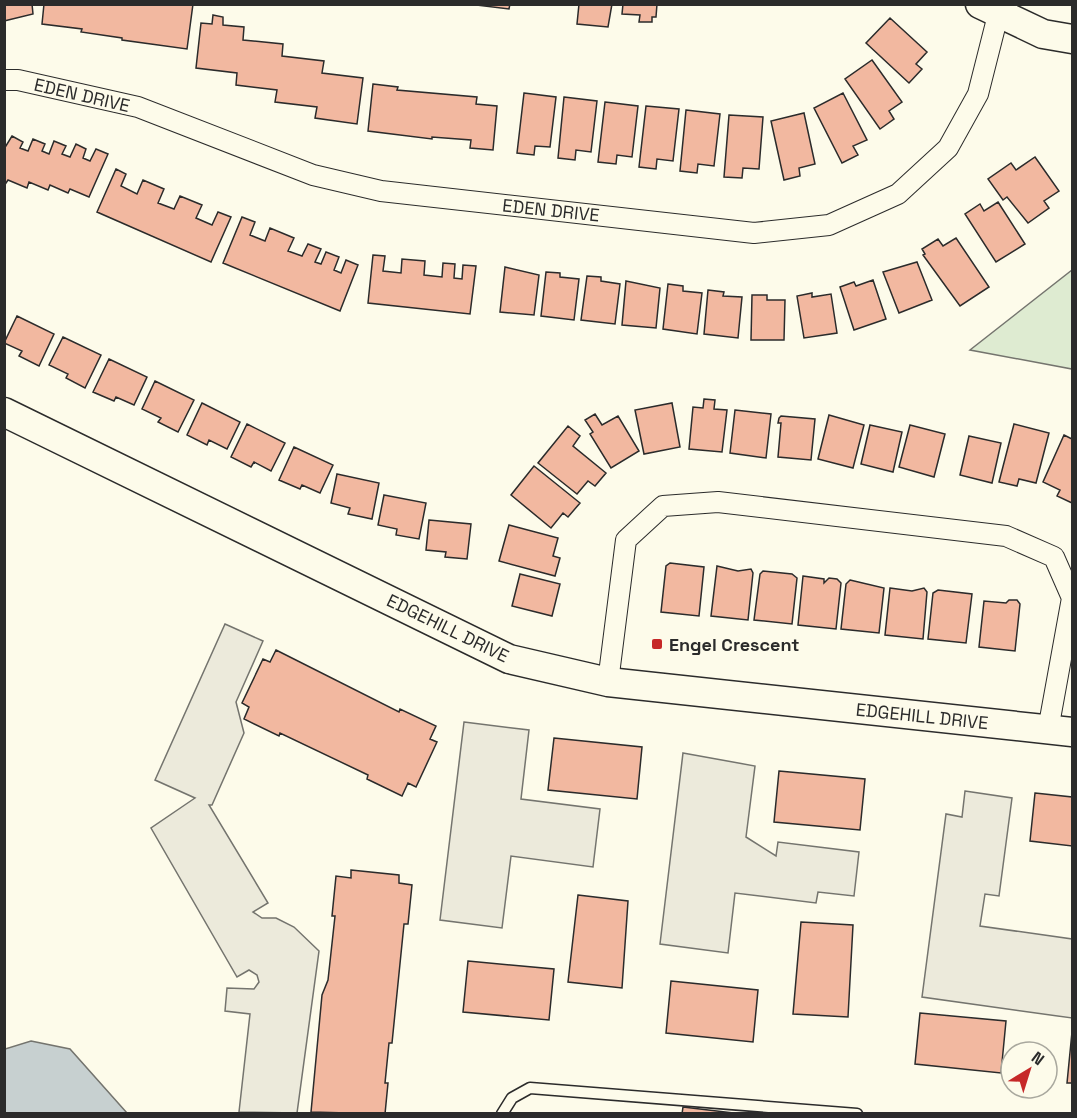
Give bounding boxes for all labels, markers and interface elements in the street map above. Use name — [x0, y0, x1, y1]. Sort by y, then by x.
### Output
street label: EDEN DRIVE — [32, 73, 132, 117]
street label: EDEN DRIVE — [501, 193, 601, 227]
street label: EDGEHILL DRIVE — [383, 588, 513, 668]
place label: Engel Crescent — [669, 633, 799, 656]
marker: Engel Crescent — [650, 637, 664, 651]
street label: EDGEHILL DRIVE — [855, 698, 989, 734]
north arrow — [999, 1040, 1059, 1100]
text: N — [1027, 1047, 1049, 1070]

